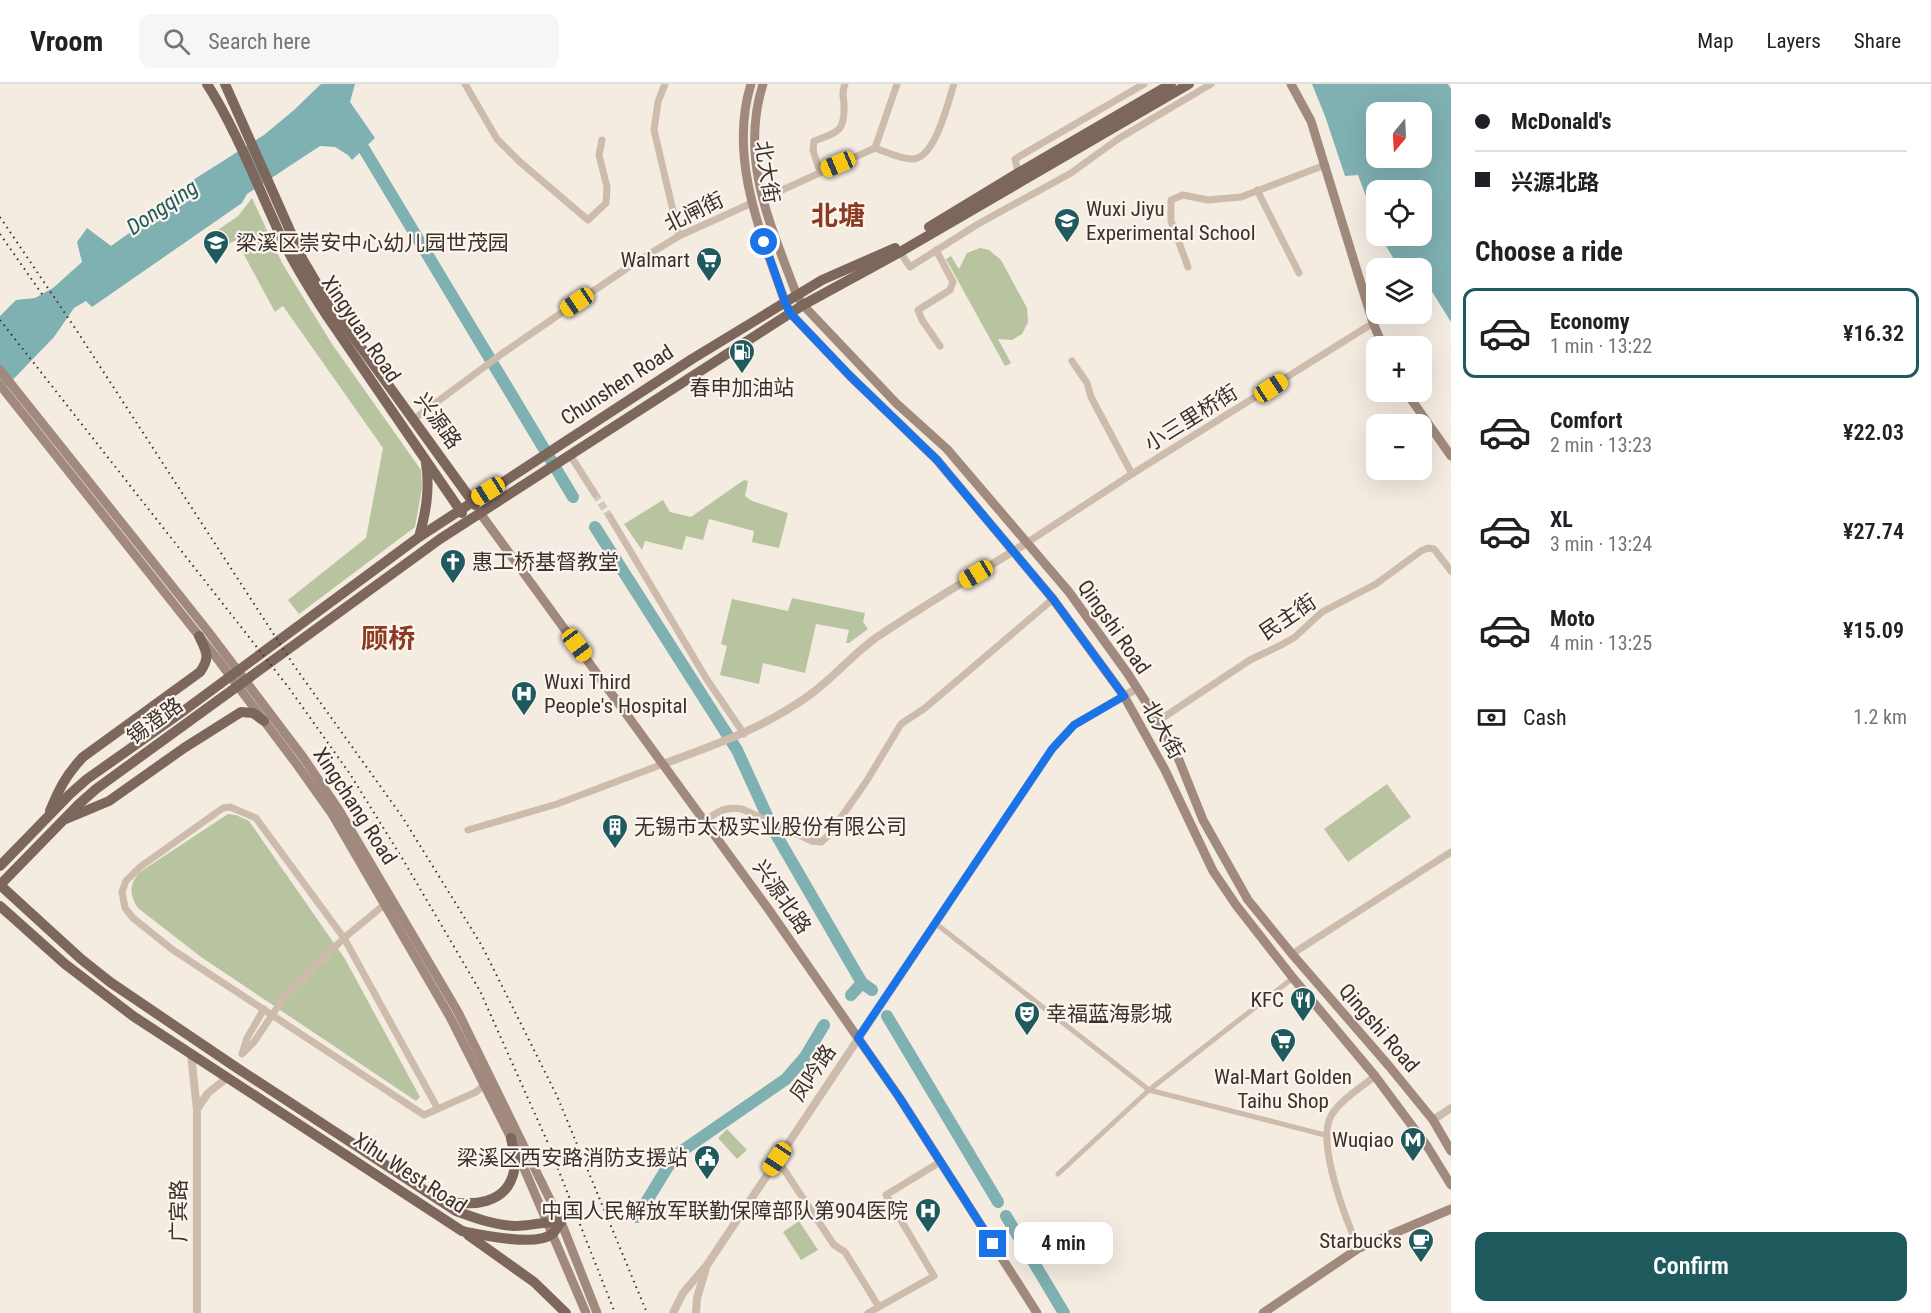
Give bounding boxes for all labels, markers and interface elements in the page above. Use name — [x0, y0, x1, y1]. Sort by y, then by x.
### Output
search box — [139, 14, 559, 68]
text: Vroom — [30, 25, 103, 58]
icon: search — [160, 25, 193, 58]
text: Search here — [208, 29, 311, 54]
text: Map — [1697, 29, 1734, 53]
text: Layers — [1767, 29, 1821, 53]
text: Share — [1854, 29, 1901, 53]
north arrow — [1366, 102, 1432, 168]
map controls — [1366, 102, 1432, 480]
text: McDonald's — [1511, 109, 1611, 134]
street label: 北大街 — [750, 139, 784, 205]
car — [818, 149, 858, 179]
text: 兴源北路 — [1511, 170, 1599, 195]
water label: Dongqing — [122, 174, 203, 240]
button: locate — [1366, 180, 1432, 246]
street label: 北闸街 — [660, 187, 728, 237]
place label: Wuxi Jiyu Experimental School — [1086, 197, 1255, 245]
district label: 北塘 — [811, 200, 865, 232]
school or university icon: Wuxi Jiyu Experimental School — [1052, 206, 1082, 244]
school or university icon: 梁溪区崇安中心幼儿园世茂园 — [201, 228, 231, 266]
route start — [750, 228, 777, 255]
place label: 梁溪区崇安中心幼儿园世茂园 — [236, 231, 509, 255]
text: Choose a ride — [1475, 236, 1623, 268]
supermarket icon: Walmart — [694, 245, 724, 283]
place label: Walmart — [620, 248, 690, 272]
button: layers — [1366, 258, 1432, 324]
street label: Xingyuan Road — [317, 271, 405, 387]
car — [557, 284, 597, 320]
icon: car — [1478, 306, 1532, 360]
text: Economy — [1550, 309, 1630, 334]
text: ¥16.32 — [1843, 321, 1904, 346]
text: 1 min · 13:22 — [1550, 334, 1652, 358]
button: + — [1366, 336, 1432, 402]
fuel station icon: 春申加油站 — [727, 337, 757, 375]
street label: Chunshen Road — [556, 340, 678, 430]
car — [1251, 371, 1291, 405]
place label: 春申加油站 — [690, 376, 795, 400]
street label: 小三里桥街 — [1140, 380, 1242, 456]
street label: 兴源路 — [410, 388, 466, 454]
icon: car — [1478, 405, 1532, 459]
text: Comfort — [1550, 408, 1623, 433]
button: − — [1366, 414, 1432, 480]
text: ¥22.03 — [1843, 420, 1904, 445]
text: 2 min · 13:23 — [1550, 433, 1652, 457]
car — [468, 474, 508, 508]
icon: car — [1478, 504, 1532, 558]
text: XL — [1550, 507, 1573, 532]
text: ¥27.74 — [1843, 519, 1904, 544]
text: 3 min · 13:24 — [1550, 532, 1652, 556]
church icon: 惠工桥基督教堂 — [438, 547, 468, 585]
place label: 惠工桥基督教堂 — [472, 550, 619, 574]
car — [956, 557, 996, 591]
street label: Qingshi Road — [1073, 575, 1155, 679]
street label: 民主街 — [1255, 589, 1321, 645]
icon: car — [1478, 603, 1532, 657]
text: Moto — [1550, 606, 1595, 631]
text: ¥15.09 — [1843, 618, 1904, 643]
district label: 顾桥 — [361, 623, 415, 655]
car — [559, 625, 595, 665]
text: 4 min · 13:25 — [1550, 631, 1652, 655]
place label: Wuxi Third People's Hospital — [544, 670, 687, 718]
hospital icon: Wuxi Third People's Hospital — [509, 679, 539, 717]
street label: 锡澄路 — [122, 693, 188, 749]
street label: 北大街 — [1137, 697, 1189, 763]
icon: cash — [1475, 701, 1508, 734]
text: Cash — [1523, 705, 1567, 730]
text: 1.2 km — [1853, 705, 1907, 729]
street label: Xingchang Road — [308, 743, 402, 869]
building icon: 无锡市太极实业股份有限公司 — [600, 812, 630, 850]
place label: 无锡市太极实业股份有限公司 — [634, 815, 907, 839]
street label: 兴源北路 — [748, 856, 816, 938]
street label: Qingshi Road — [1334, 979, 1424, 1077]
restaurant icon: KFC — [1288, 985, 1318, 1023]
place label: KFC — [1251, 988, 1284, 1012]
theatre icon: 幸福蓝海影城 — [1012, 999, 1042, 1037]
place label: 幸福蓝海影城 — [1046, 1002, 1172, 1026]
supermarket icon: Wal-Mart Golden Taihu Shop — [1268, 1026, 1298, 1064]
street label: 凤吟路 — [785, 1040, 841, 1106]
place label: Wal-Mart Golden Taihu Shop — [1214, 1065, 1352, 1113]
metro station icon: Wuqiao — [1398, 1125, 1428, 1163]
street label: Xihu West Road — [349, 1128, 471, 1218]
place label: Wuqiao — [1332, 1128, 1394, 1152]
car — [759, 1139, 795, 1179]
public building icon: 梁溪区西安路消防支援站 — [692, 1143, 722, 1181]
place label: 梁溪区西安路消防支援站 — [457, 1146, 688, 1170]
street label: 广宾路 — [167, 1180, 191, 1243]
hospital icon: 中国人民解放军联勤保障部队第904医院 — [913, 1196, 943, 1234]
place label: 中国人民解放军联勤保障部队第904医院 — [541, 1199, 908, 1223]
callout: 4 min — [1014, 1223, 1113, 1265]
cafe icon: Starbucks — [1406, 1226, 1436, 1264]
place label: Starbucks — [1319, 1229, 1402, 1253]
route end — [979, 1230, 1006, 1257]
text: 4 min — [1041, 1231, 1086, 1255]
button: Confirm — [1475, 1232, 1907, 1301]

